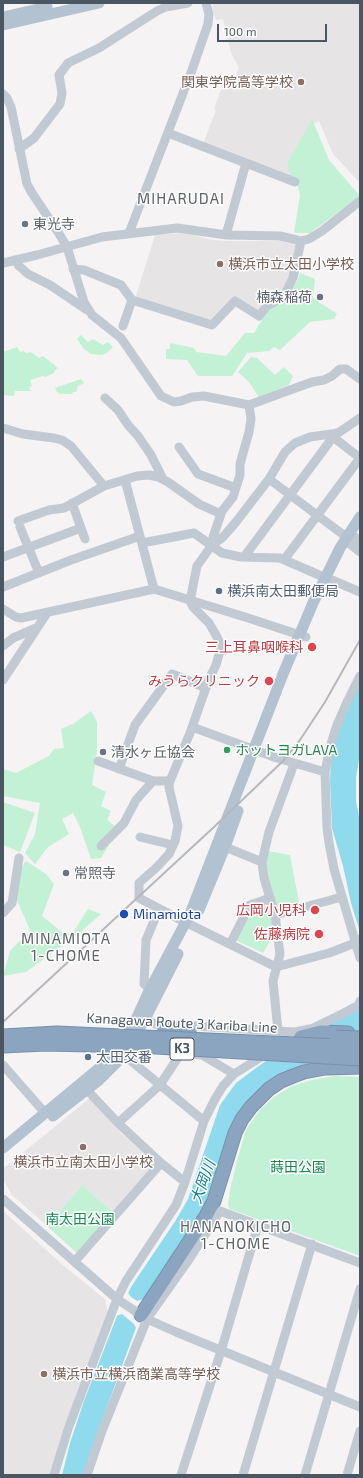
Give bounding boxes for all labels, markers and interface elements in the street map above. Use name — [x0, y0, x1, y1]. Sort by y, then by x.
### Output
scale bar — [219, 16, 329, 42]
text: 100 m — [224, 24, 256, 38]
place label: 関東学院高等学校 — [181, 74, 293, 90]
marker: 関東学院高等学校 — [296, 77, 306, 87]
district label: MIHARUDAI — [137, 190, 225, 208]
place label: 東光寺 — [33, 216, 75, 232]
marker: 東光寺 — [20, 219, 30, 229]
place label: 横浜市立太田小学校 — [228, 256, 354, 272]
marker: 横浜市立太田小学校 — [215, 259, 225, 269]
place label: 楠森稲荷 — [256, 289, 312, 305]
marker: 楠森稲荷 — [315, 292, 325, 302]
place label: 横浜南太田郵便局 — [227, 583, 339, 599]
marker: 横浜南太田郵便局 — [214, 586, 224, 596]
place label: 三上耳鼻咽喉科 — [205, 639, 303, 655]
marker: 三上耳鼻咽喉科 — [306, 641, 318, 653]
place label: みうらクリニック — [148, 673, 260, 689]
marker: みうらクリニック — [263, 675, 275, 687]
place label: ホットヨガLAVA — [235, 742, 337, 758]
place label: 清水ヶ丘協会 — [111, 744, 195, 760]
marker: ホットヨガLAVA — [222, 745, 232, 755]
marker: 清水ヶ丘協会 — [98, 747, 108, 757]
place label: 常照寺 — [74, 865, 116, 881]
marker: 常照寺 — [61, 868, 71, 878]
place label: 広岡小児科 — [236, 902, 306, 918]
marker: 広岡小児科 — [309, 904, 321, 916]
place label: Minamiota — [133, 906, 201, 922]
marker: Minamiota — [118, 908, 130, 920]
place label: 佐藤病院 — [254, 926, 310, 942]
marker: 佐藤病院 — [313, 928, 325, 940]
district label: MINAMIOTA 1-CHOME — [21, 930, 111, 965]
street label: Kanagawa Route 3 Kariba Line — [86, 1010, 278, 1036]
road number: K3 — [170, 1038, 194, 1060]
place label: 太田交番 — [96, 1049, 152, 1065]
marker: 太田交番 — [83, 1052, 93, 1062]
marker: 横浜市立南太田小学校 — [78, 1142, 88, 1152]
place label: 横浜市立南太田小学校 — [13, 1154, 153, 1170]
water label: 大岡川 — [187, 1158, 219, 1206]
park label: 蒔田公園 — [270, 1159, 326, 1175]
park label: 南太田公園 — [45, 1211, 115, 1227]
district label: HANANOKICHO 1-CHOME — [180, 1218, 292, 1253]
place label: 横浜市立横浜商業高等学校 — [52, 1366, 220, 1382]
marker: 横浜市立横浜商業高等学校 — [39, 1369, 49, 1379]

